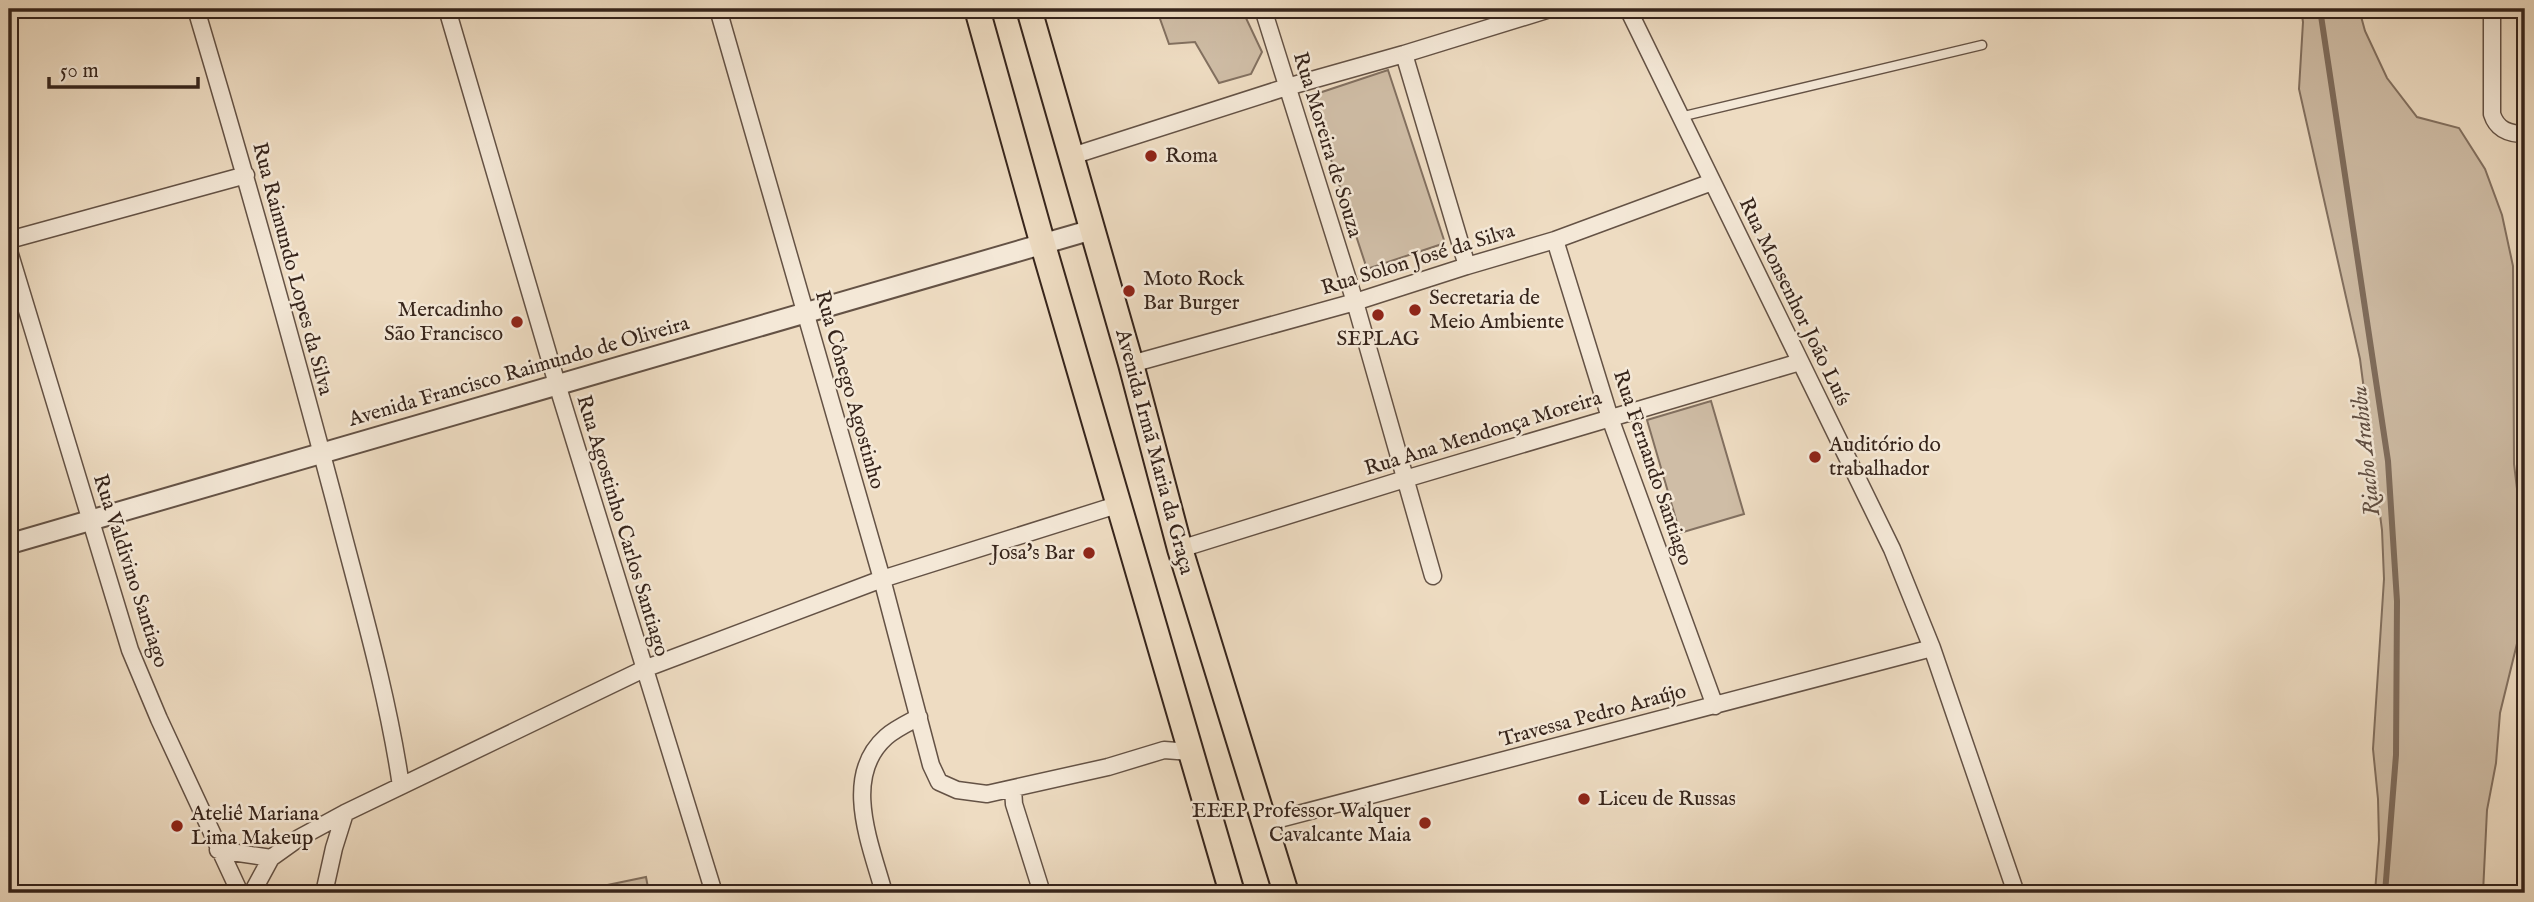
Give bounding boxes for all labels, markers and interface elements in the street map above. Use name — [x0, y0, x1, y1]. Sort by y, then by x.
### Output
scale bar — [49, 46, 198, 90]
street label: Rua Moreira de Souza — [1286, 49, 1368, 242]
text: 50 m — [60, 58, 99, 85]
street label: Rua Raimundo Lopes da Silva — [245, 140, 339, 399]
place label: Roma — [1165, 143, 1218, 170]
marker: Roma — [1143, 148, 1159, 164]
street label: Rua Monsenhor João Luís — [1732, 193, 1856, 411]
street label: Rua Solon José da Silva — [1318, 217, 1519, 302]
place label: Moto Rock Bar Burger — [1143, 266, 1245, 317]
marker: Moto Rock Bar Burger — [1121, 283, 1137, 299]
place label: Secretaria de Meio Ambiente — [1429, 285, 1565, 336]
street label: Rua Cônego Agostinho — [808, 288, 890, 492]
place label: Mercadinho São Francisco — [384, 297, 503, 348]
marker: Secretaria de Meio Ambiente — [1407, 302, 1423, 318]
marker: SEPLAG — [1370, 307, 1386, 323]
street label: Avenida Francisco Raimundo de Oliveira — [345, 310, 693, 434]
marker: Mercadinho São Francisco — [509, 314, 525, 330]
street label: Avenida Irmã Maria da Graça — [1108, 325, 1200, 579]
place label: SEPLAG — [1337, 326, 1420, 353]
street label: Rua Fernando Santiago — [1606, 367, 1698, 569]
water label: Riacho Arahibu — [2345, 384, 2387, 518]
street label: Rua Ana Mendonça Moreira — [1361, 385, 1606, 483]
street label: Rua Agostinho Carlos Santiago — [569, 392, 675, 660]
place label: Auditório do trabalhador — [1828, 432, 1941, 483]
marker: Auditório do trabalhador — [1807, 449, 1823, 465]
street label: Rua Valdivino Santiago — [86, 471, 174, 671]
place label: Josa's Bar — [989, 540, 1075, 567]
marker: Josa's Bar — [1081, 545, 1097, 561]
street label: Travessa Pedro Araújo — [1497, 678, 1689, 754]
place label: Liceu de Russas — [1598, 786, 1736, 813]
marker: Liceu de Russas — [1576, 791, 1592, 807]
place label: EEEP Professor Walquer Cavalcante Maia — [1192, 798, 1412, 849]
place label: Ateliê Mariana Lima Makeup — [190, 801, 320, 852]
marker: EEEP Professor Walquer Cavalcante Maia — [1417, 815, 1433, 831]
marker: Ateliê Mariana Lima Makeup — [169, 818, 185, 834]

